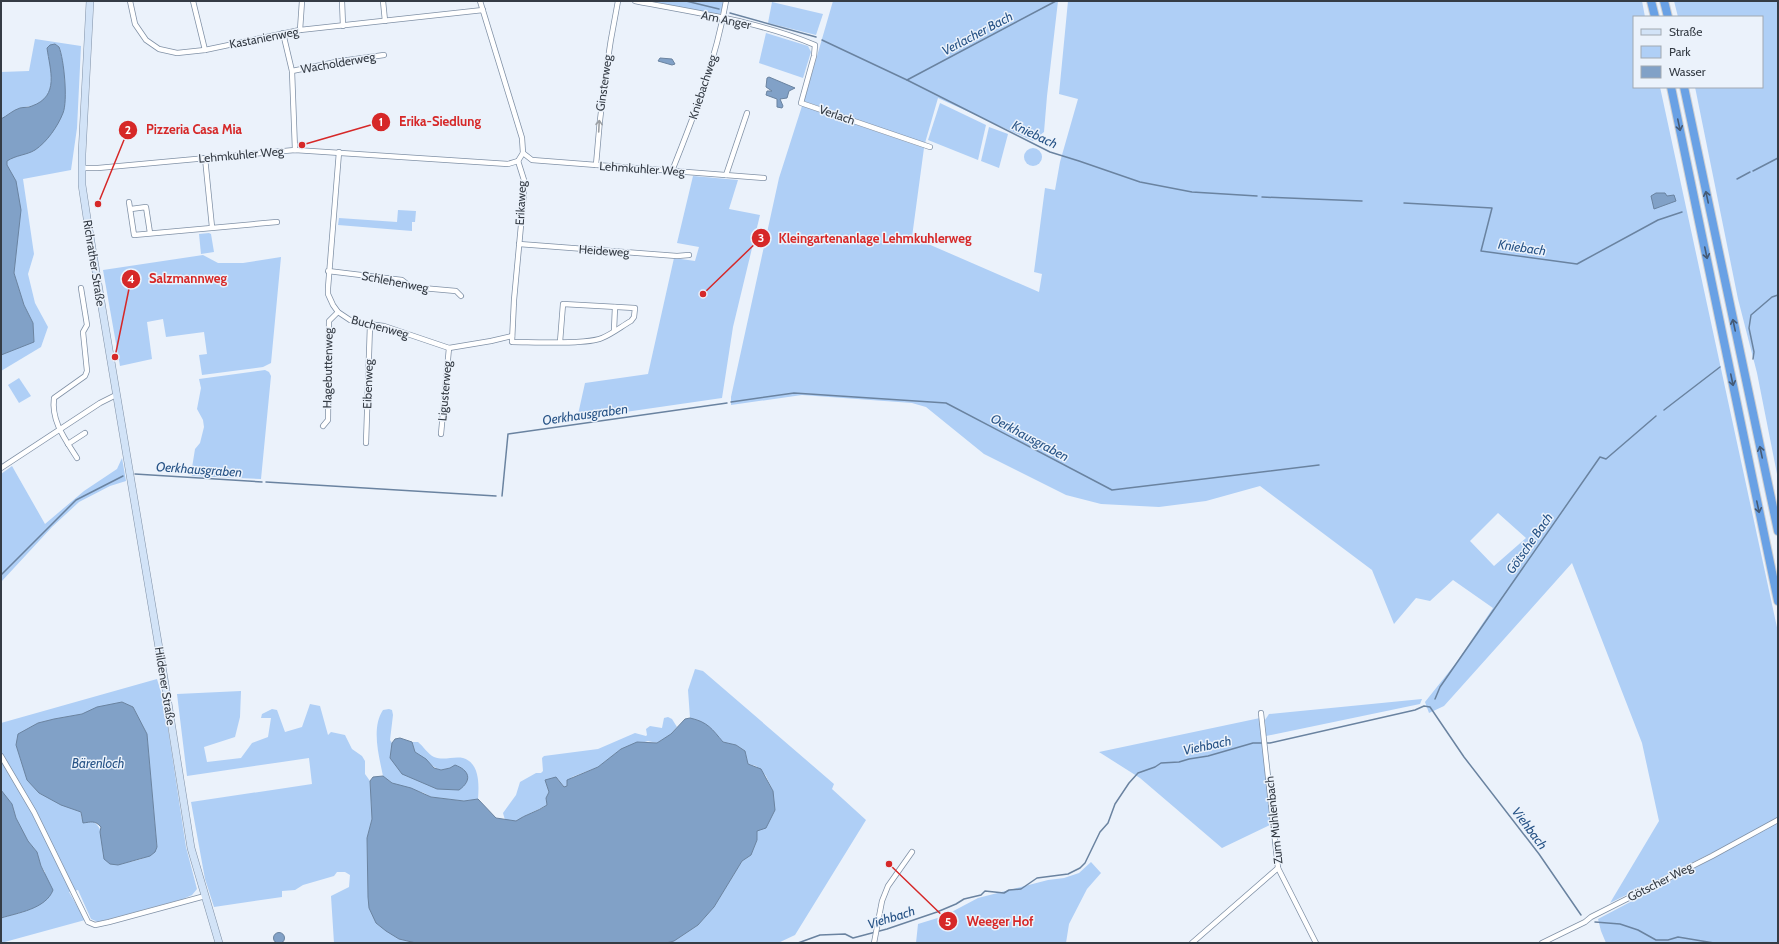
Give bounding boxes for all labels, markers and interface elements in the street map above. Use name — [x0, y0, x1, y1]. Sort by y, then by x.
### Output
street label: Am Anger — [700, 7, 753, 32]
water label: Verlacher Bach — [939, 8, 1015, 58]
legend — [1633, 16, 1763, 88]
street label: Kastanienweg — [228, 23, 301, 52]
text: Straße — [1669, 24, 1702, 39]
text: Park — [1669, 44, 1691, 59]
street label: Wacholderweg — [300, 48, 377, 76]
street label: Kniebachweg — [685, 52, 720, 121]
street label: Ginsterweg — [592, 53, 615, 112]
text: Wasser — [1669, 64, 1706, 79]
street label: Verlach — [817, 101, 857, 128]
callout: Erika-Siedlung — [371, 109, 489, 134]
text: Erika-Siedlung — [399, 113, 481, 129]
text: 1 — [379, 114, 383, 129]
callout: Pizzeria Casa Mia — [118, 117, 250, 142]
water label: Kniebach — [1010, 117, 1060, 151]
one-way arrow — [1676, 118, 1684, 131]
one-way arrow — [595, 120, 602, 133]
text: Pizzeria Casa Mia — [146, 121, 243, 137]
text: 2 — [125, 122, 131, 137]
street label: Lehmkuhler Weg — [198, 143, 285, 166]
street label: Lehmkuhler Weg — [599, 158, 686, 179]
street label: Erikaweg — [512, 179, 529, 226]
one-way arrow — [1703, 191, 1711, 204]
street label: Richrather Straße — [80, 219, 109, 307]
callout: Kleingartenanlage Lehmkuhlerweg — [751, 226, 980, 251]
text: 3 — [758, 230, 764, 245]
text: Kleingartenanlage Lehmkuhlerweg — [779, 230, 972, 246]
water label: Kniebach — [1497, 236, 1547, 258]
street label: Heideweg — [578, 241, 631, 260]
one-way arrow — [1702, 246, 1710, 259]
callout: Salzmannweg — [121, 266, 235, 291]
street label: Schlehenweg — [360, 268, 431, 296]
text: Salzmannweg — [149, 270, 228, 286]
text: 4 — [127, 271, 135, 286]
street label: Buchenweg — [350, 312, 411, 342]
one-way arrow — [1730, 319, 1738, 332]
street label: Hagebuttenweg — [319, 326, 336, 408]
street label: Eibenweg — [359, 358, 376, 409]
street label: Ligusterweg — [434, 359, 455, 422]
one-way arrow — [1728, 373, 1736, 386]
water label: Oerkhausgraben — [541, 400, 629, 428]
water label: Oerkhausgraben — [988, 410, 1072, 464]
one-way arrow — [1757, 446, 1765, 459]
water label: Oerkhausgraben — [156, 458, 242, 480]
one-way arrow — [1754, 500, 1762, 513]
water label: Götsche Bach — [1502, 509, 1556, 577]
street label: Hildener Straße — [152, 646, 179, 726]
water label: Viehbach — [1182, 732, 1232, 758]
water label: Bärenloch — [72, 755, 124, 771]
street label: Zum Mühlenbach — [1261, 775, 1286, 865]
water label: Viehbach — [1509, 804, 1551, 852]
street label: Götscher Weg — [1625, 858, 1696, 904]
water label: Viehbach — [865, 902, 917, 932]
callout: Weeger Hof — [938, 909, 1041, 934]
text: Weeger Hof — [967, 913, 1034, 929]
text: 5 — [945, 914, 951, 929]

